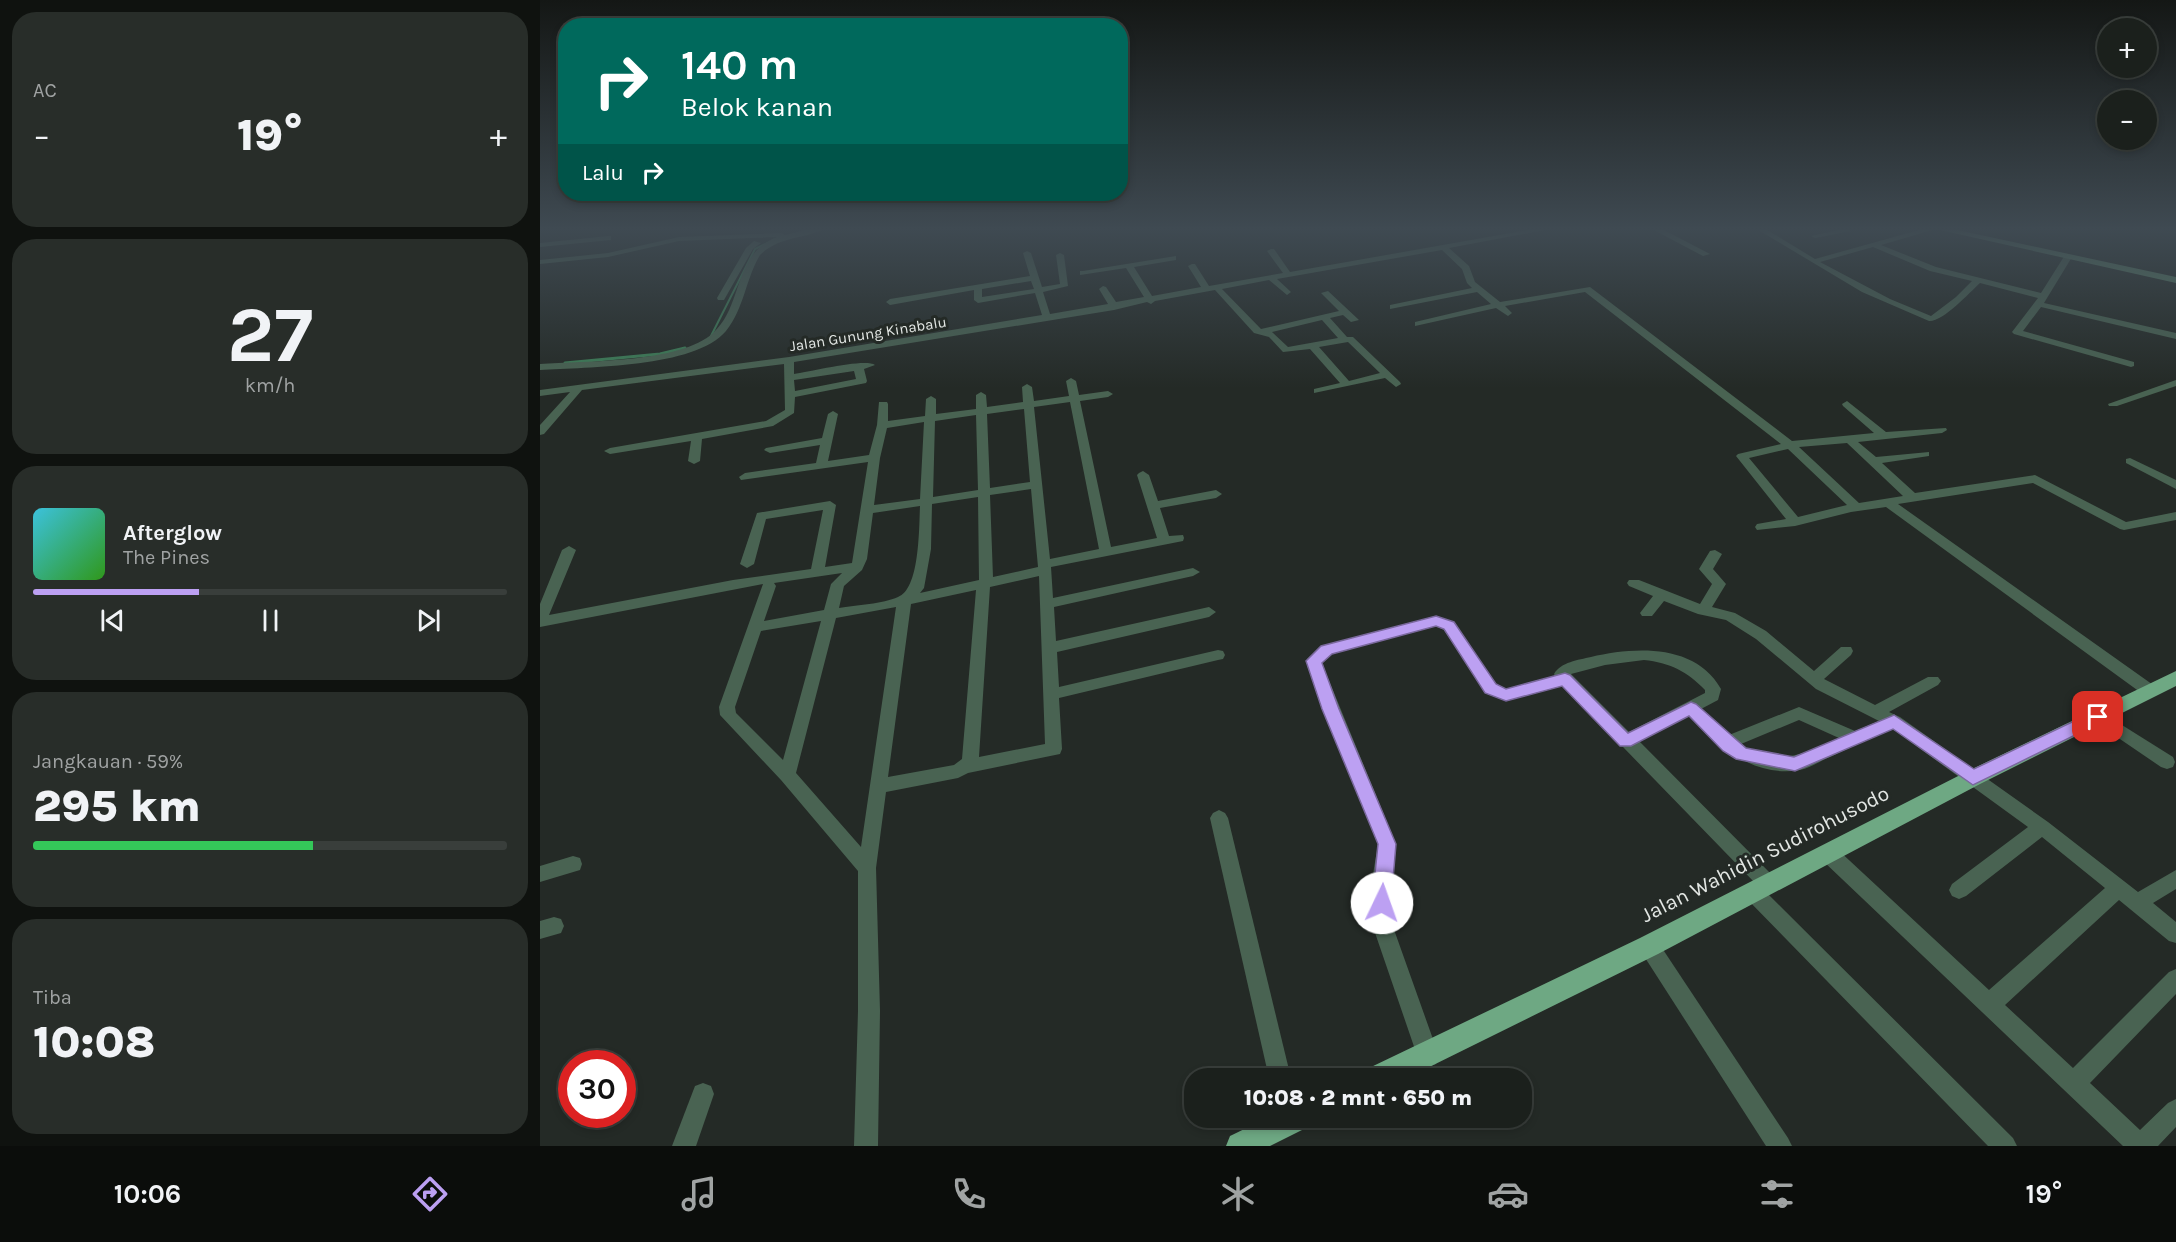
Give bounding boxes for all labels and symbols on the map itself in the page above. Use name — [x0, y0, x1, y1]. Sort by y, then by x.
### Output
street label: Jalan Gunung Kinabalu — [788, 313, 948, 355]
pin — [2072, 691, 2123, 742]
street label: Jalan Wahidin Sudirohusodo — [1637, 781, 1893, 927]
position arrow — [1350, 871, 1414, 935]
speed limit sign: 30 — [558, 1050, 636, 1128]

